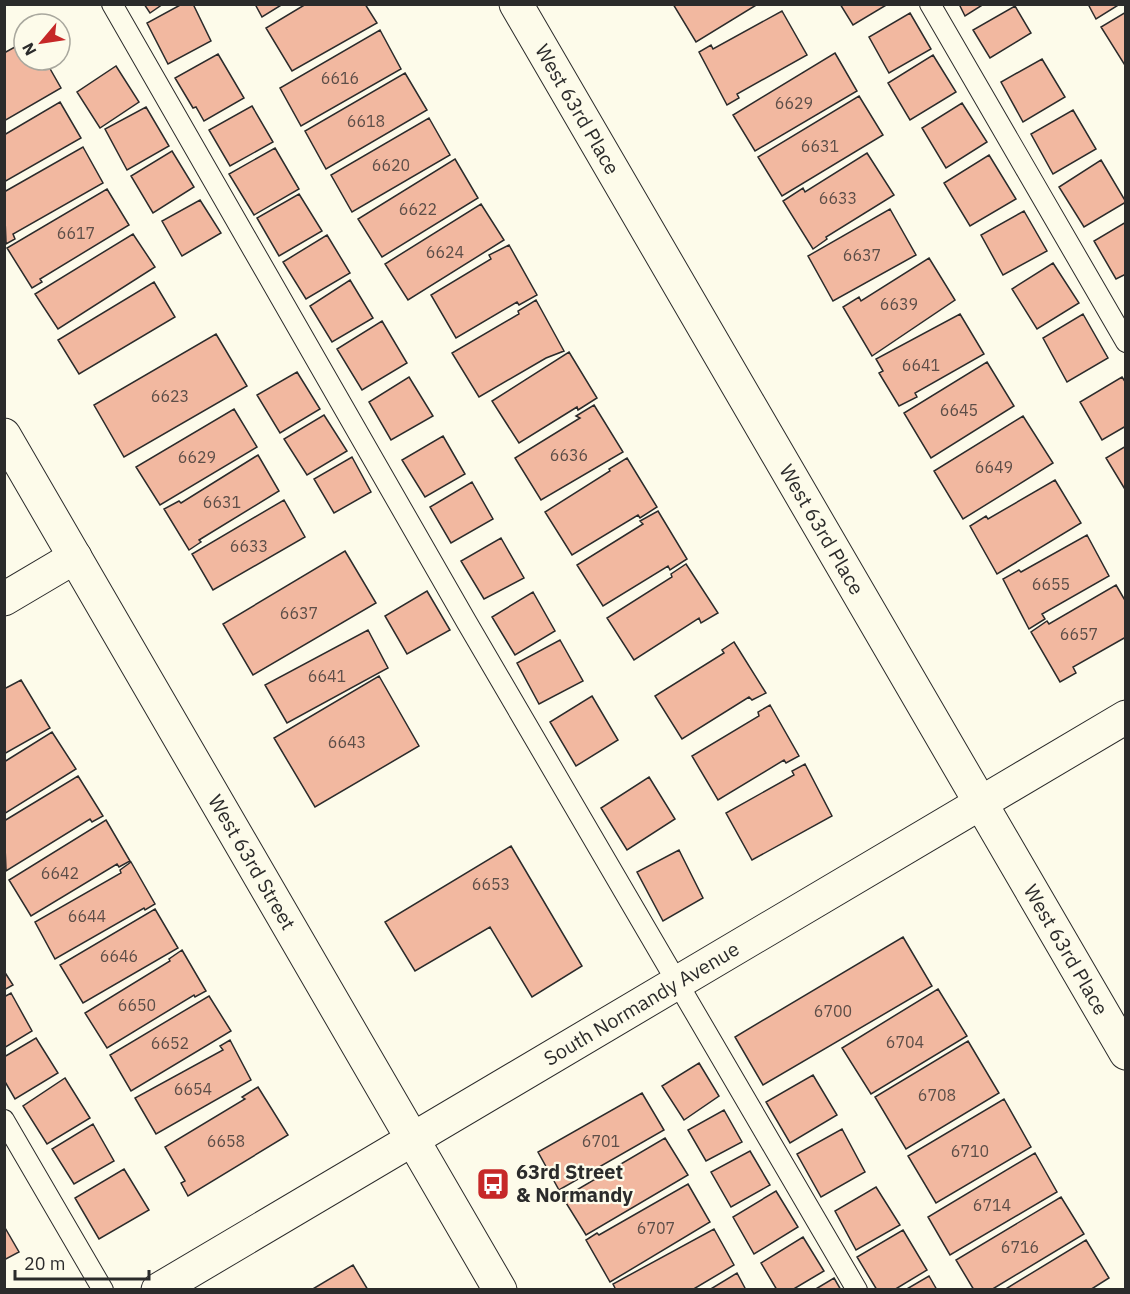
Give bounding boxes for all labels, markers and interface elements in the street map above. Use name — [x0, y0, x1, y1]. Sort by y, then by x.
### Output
north arrow — [12, 12, 72, 72]
text: N — [17, 39, 40, 59]
street label: West 63rd Place — [529, 39, 626, 179]
house number: 6616 — [321, 68, 359, 88]
house number: 6629 — [775, 93, 813, 113]
house number: 6618 — [347, 111, 385, 131]
house number: 6631 — [801, 136, 839, 156]
house number: 6620 — [372, 155, 410, 175]
house number: 6633 — [819, 188, 857, 208]
house number: 6622 — [399, 199, 437, 219]
house number: 6617 — [57, 223, 95, 243]
house number: 6624 — [426, 242, 464, 262]
house number: 6637 — [843, 245, 881, 265]
house number: 6639 — [880, 294, 918, 314]
house number: 6641 — [902, 355, 940, 375]
house number: 6623 — [151, 386, 189, 406]
house number: 6645 — [940, 400, 978, 420]
house number: 6636 — [550, 445, 588, 465]
house number: 6629 — [178, 447, 216, 467]
house number: 6649 — [975, 457, 1013, 477]
street label: West 63rd Place — [774, 459, 871, 600]
house number: 6631 — [203, 492, 241, 512]
house number: 6633 — [230, 536, 268, 556]
house number: 6655 — [1032, 574, 1070, 594]
house number: 6637 — [280, 603, 318, 623]
house number: 6657 — [1060, 624, 1098, 644]
house number: 6641 — [308, 666, 346, 686]
house number: 6643 — [328, 732, 366, 752]
street label: West 63rd Street — [202, 789, 302, 935]
house number: 6642 — [41, 863, 79, 883]
house number: 6653 — [472, 874, 510, 894]
street label: West 63rd Place — [1018, 879, 1115, 1020]
house number: 6644 — [68, 906, 106, 926]
street label: South Normandy Avenue — [539, 935, 744, 1072]
house number: 6646 — [100, 946, 138, 966]
house number: 6650 — [118, 995, 156, 1015]
house number: 6700 — [814, 1001, 852, 1021]
house number: 6704 — [886, 1032, 924, 1052]
house number: 6652 — [151, 1033, 189, 1053]
house number: 6654 — [174, 1079, 212, 1099]
house number: 6708 — [918, 1085, 956, 1105]
house number: 6658 — [207, 1131, 245, 1151]
house number: 6701 — [582, 1131, 620, 1151]
house number: 6710 — [951, 1141, 989, 1161]
place label: 63rd Street & Normandy — [516, 1158, 633, 1208]
bus stop icon: 63rd Street & Normandy — [475, 1166, 511, 1202]
house number: 6714 — [973, 1195, 1011, 1215]
house number: 6707 — [637, 1218, 675, 1238]
house number: 6716 — [1001, 1237, 1039, 1257]
scale bar — [15, 1243, 148, 1281]
text: 20 m — [24, 1252, 66, 1275]

